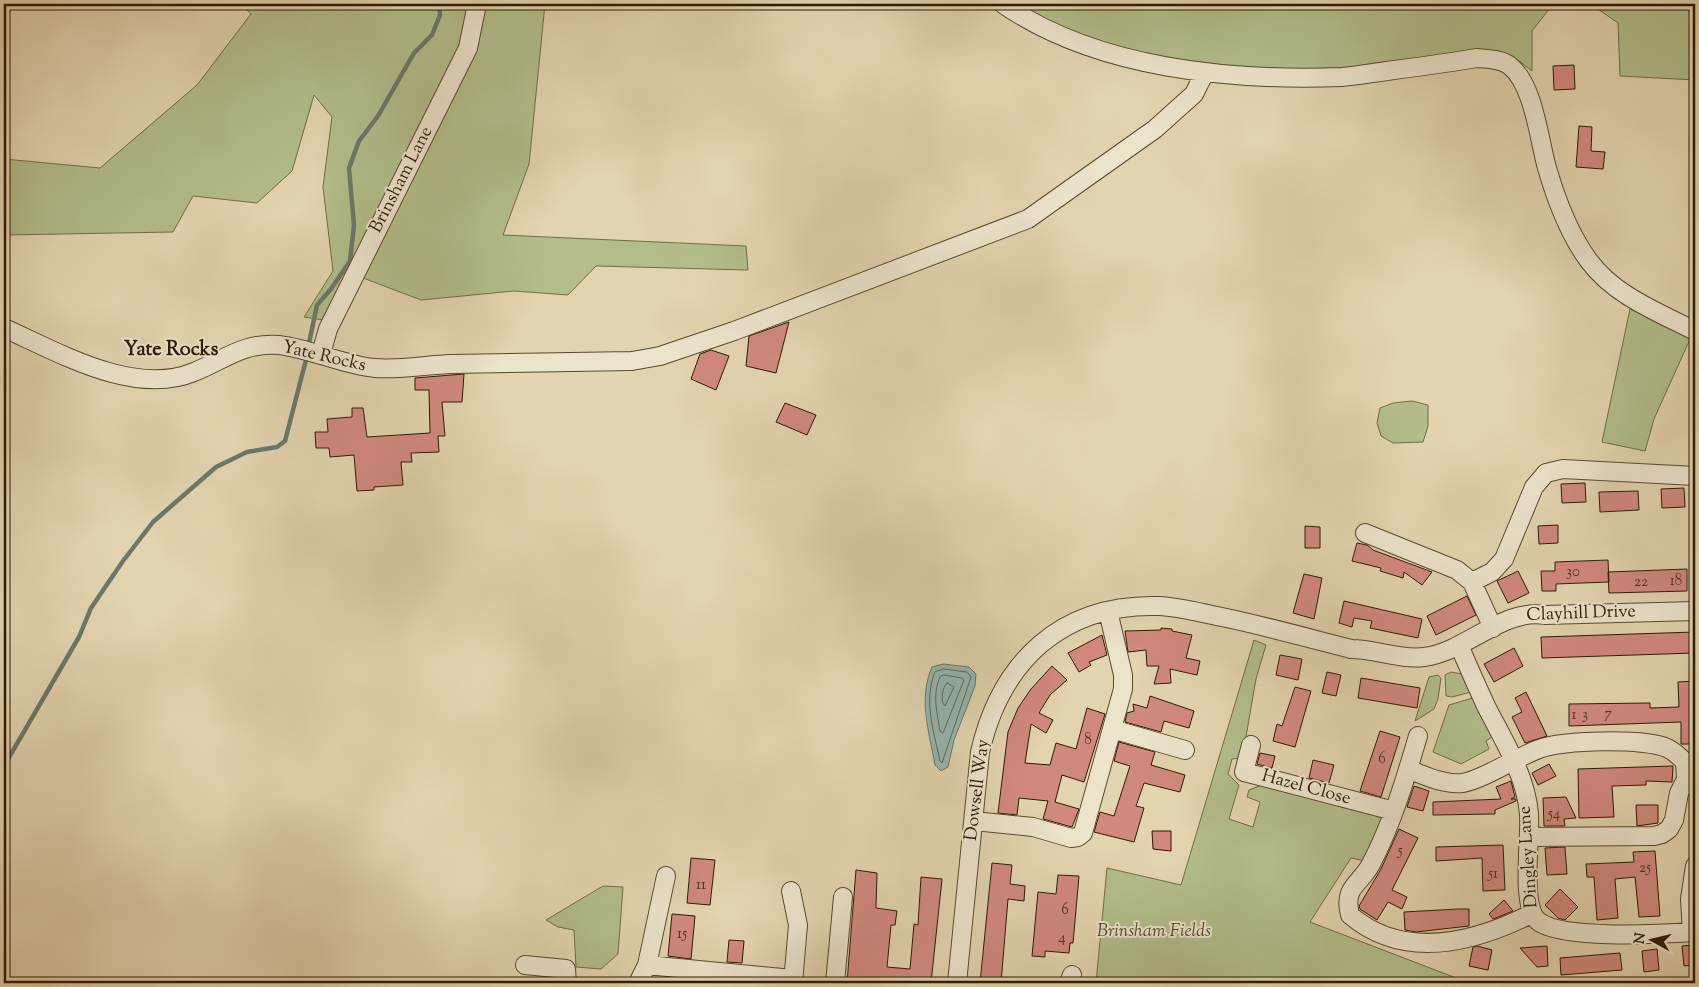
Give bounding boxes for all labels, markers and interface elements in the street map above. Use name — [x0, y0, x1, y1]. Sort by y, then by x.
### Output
street label: Brinsham Lane — [364, 122, 440, 238]
street label: Yate Rocks — [280, 335, 368, 379]
district label: Yate Rocks — [124, 336, 219, 365]
house number: 30 — [1566, 562, 1580, 583]
house number: 18 — [1670, 571, 1682, 592]
house number: 22 — [1634, 572, 1648, 593]
street label: Clayhill Drive — [1526, 599, 1636, 629]
house number: 7 — [1604, 704, 1612, 725]
house number: 1 — [1571, 705, 1577, 726]
house number: 3 — [1582, 705, 1588, 726]
house number: 8 — [1084, 730, 1092, 751]
street label: Dowsell Way — [959, 738, 997, 842]
house number: 6 — [1378, 749, 1386, 770]
street label: Hazel Close — [1259, 764, 1353, 812]
house number: 54 — [1547, 804, 1561, 825]
street label: Dingley Lane — [1512, 805, 1546, 909]
house number: 5 — [1396, 841, 1403, 862]
house number: 25 — [1639, 858, 1651, 879]
house number: 51 — [1487, 864, 1498, 885]
house number: 11 — [696, 875, 706, 896]
house number: 6 — [1061, 900, 1069, 921]
north arrow — [1626, 914, 1676, 964]
park label: Brinsham Fields — [1097, 919, 1211, 945]
house number: 15 — [677, 924, 687, 945]
house number: 4 — [1058, 928, 1066, 949]
text: N — [1630, 932, 1652, 945]

